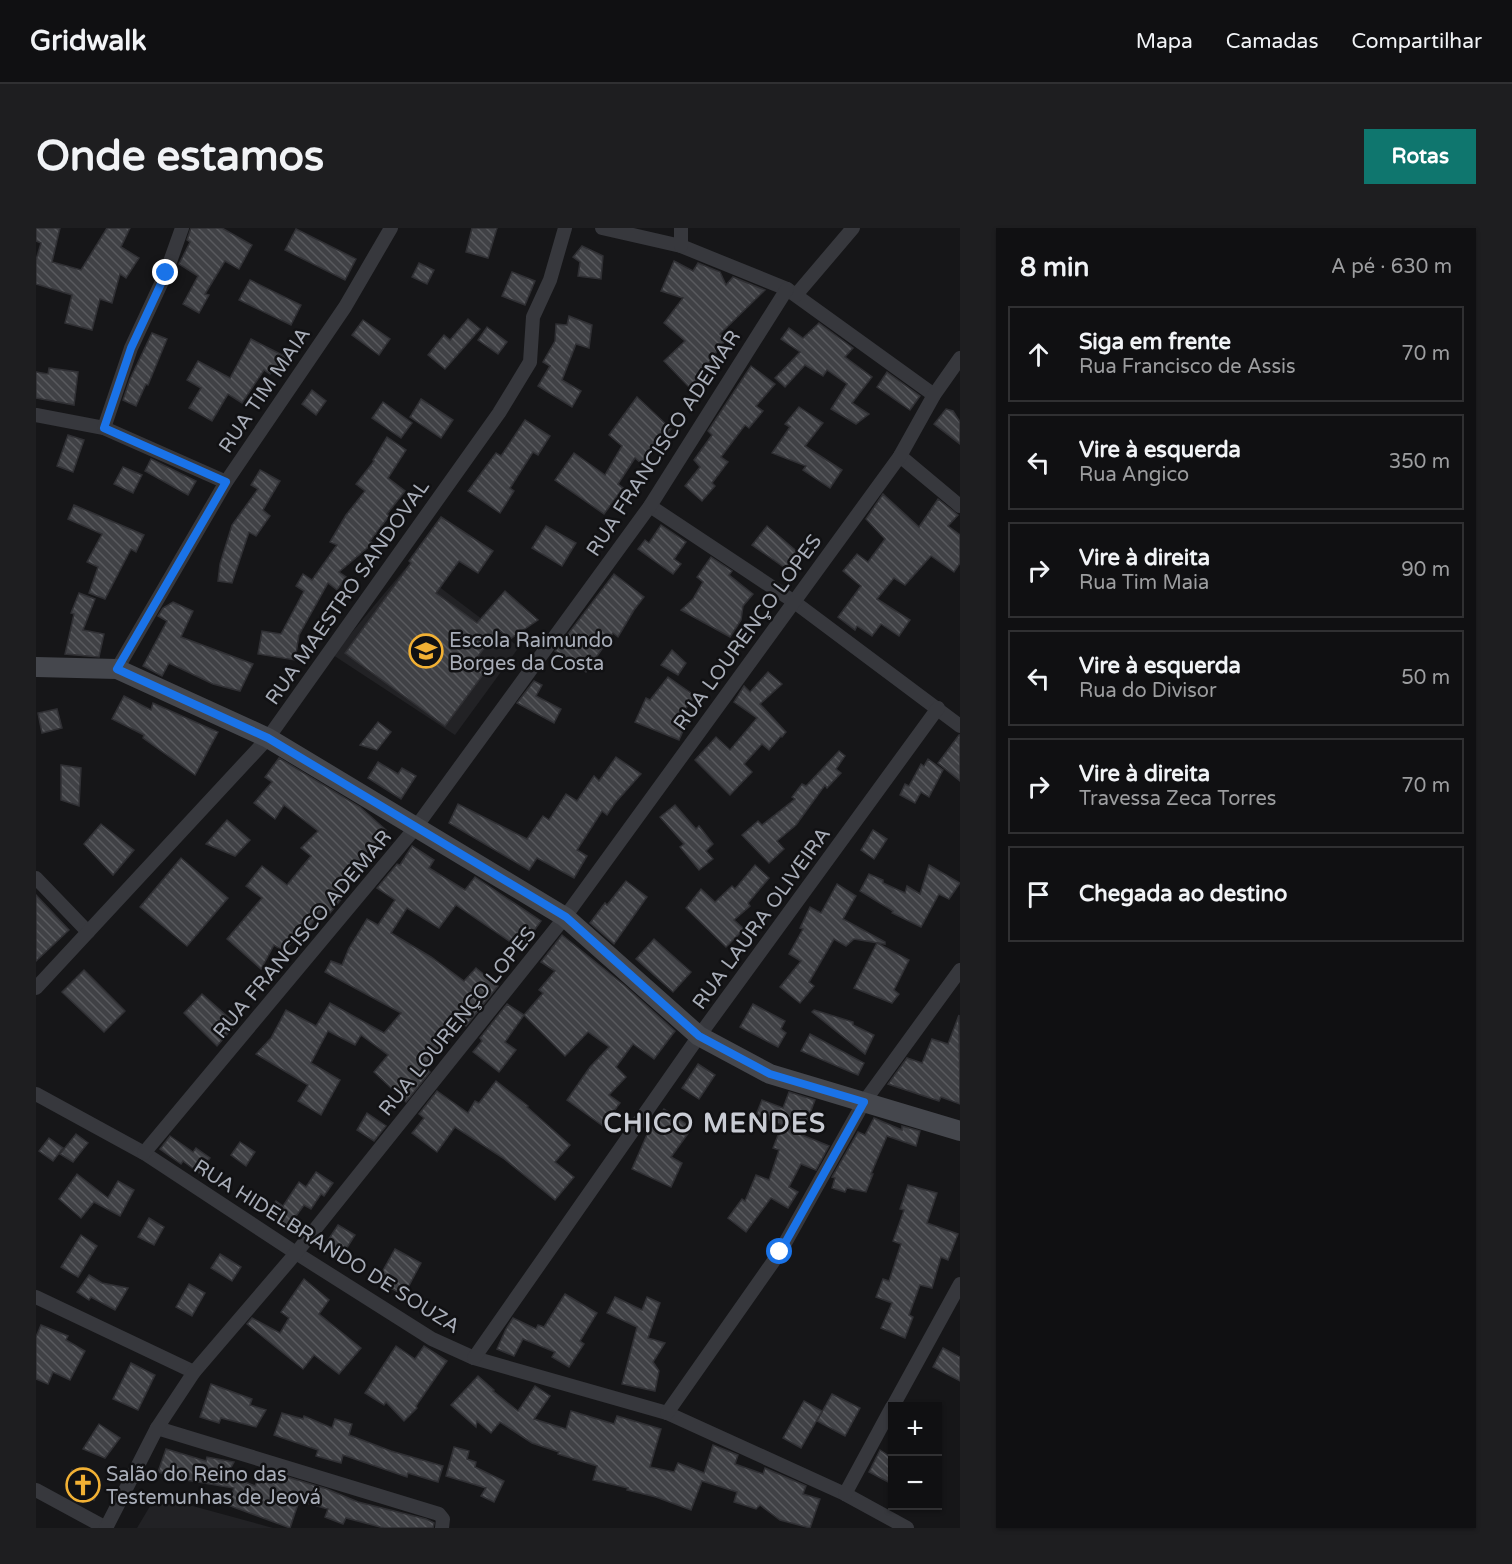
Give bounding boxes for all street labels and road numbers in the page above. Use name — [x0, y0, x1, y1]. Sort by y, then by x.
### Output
street label: RUA TIM MAIA — [214, 323, 316, 458]
street label: RUA FRANCISCO ADEMAR — [582, 326, 746, 561]
street label: RUA MAESTRO SANDOVAL — [261, 475, 435, 710]
street label: RUA LOURENÇO LOPES — [669, 530, 827, 735]
street label: RUA LAURA OLIVEIRA — [688, 823, 836, 1014]
street label: RUA FRANCISCO ADEMAR — [209, 826, 397, 1044]
street label: RUA LOURENÇO LOPES — [374, 922, 541, 1121]
street label: RUA HIDELBRANDO DE SOUZA — [189, 1155, 464, 1339]

